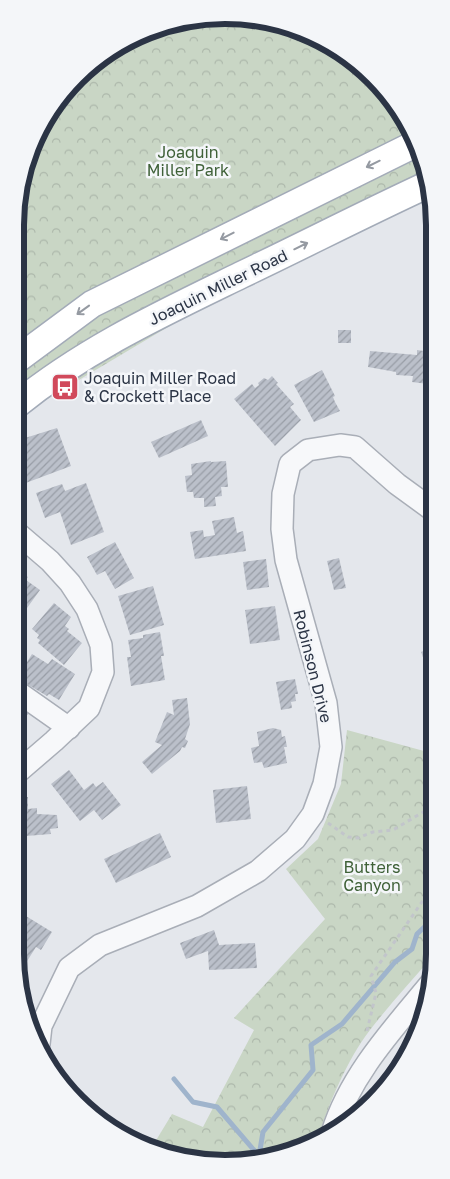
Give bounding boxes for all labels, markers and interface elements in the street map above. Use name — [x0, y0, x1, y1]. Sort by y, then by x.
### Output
park label: Joaquin Miller Park — [147, 142, 229, 180]
one-way arrow — [365, 159, 380, 169]
one-way arrow — [220, 232, 235, 241]
one-way arrow — [293, 241, 308, 250]
street label: Joaquin Miller Road — [145, 245, 291, 329]
one-way arrow — [77, 305, 90, 316]
place label: Joaquin Miller Road & Crockett Place — [84, 368, 236, 406]
bus stop icon: Joaquin Miller Road & Crockett Place — [50, 372, 80, 402]
street label: Robinson Drive — [289, 607, 337, 725]
park label: Butters Canyon — [343, 857, 401, 895]

